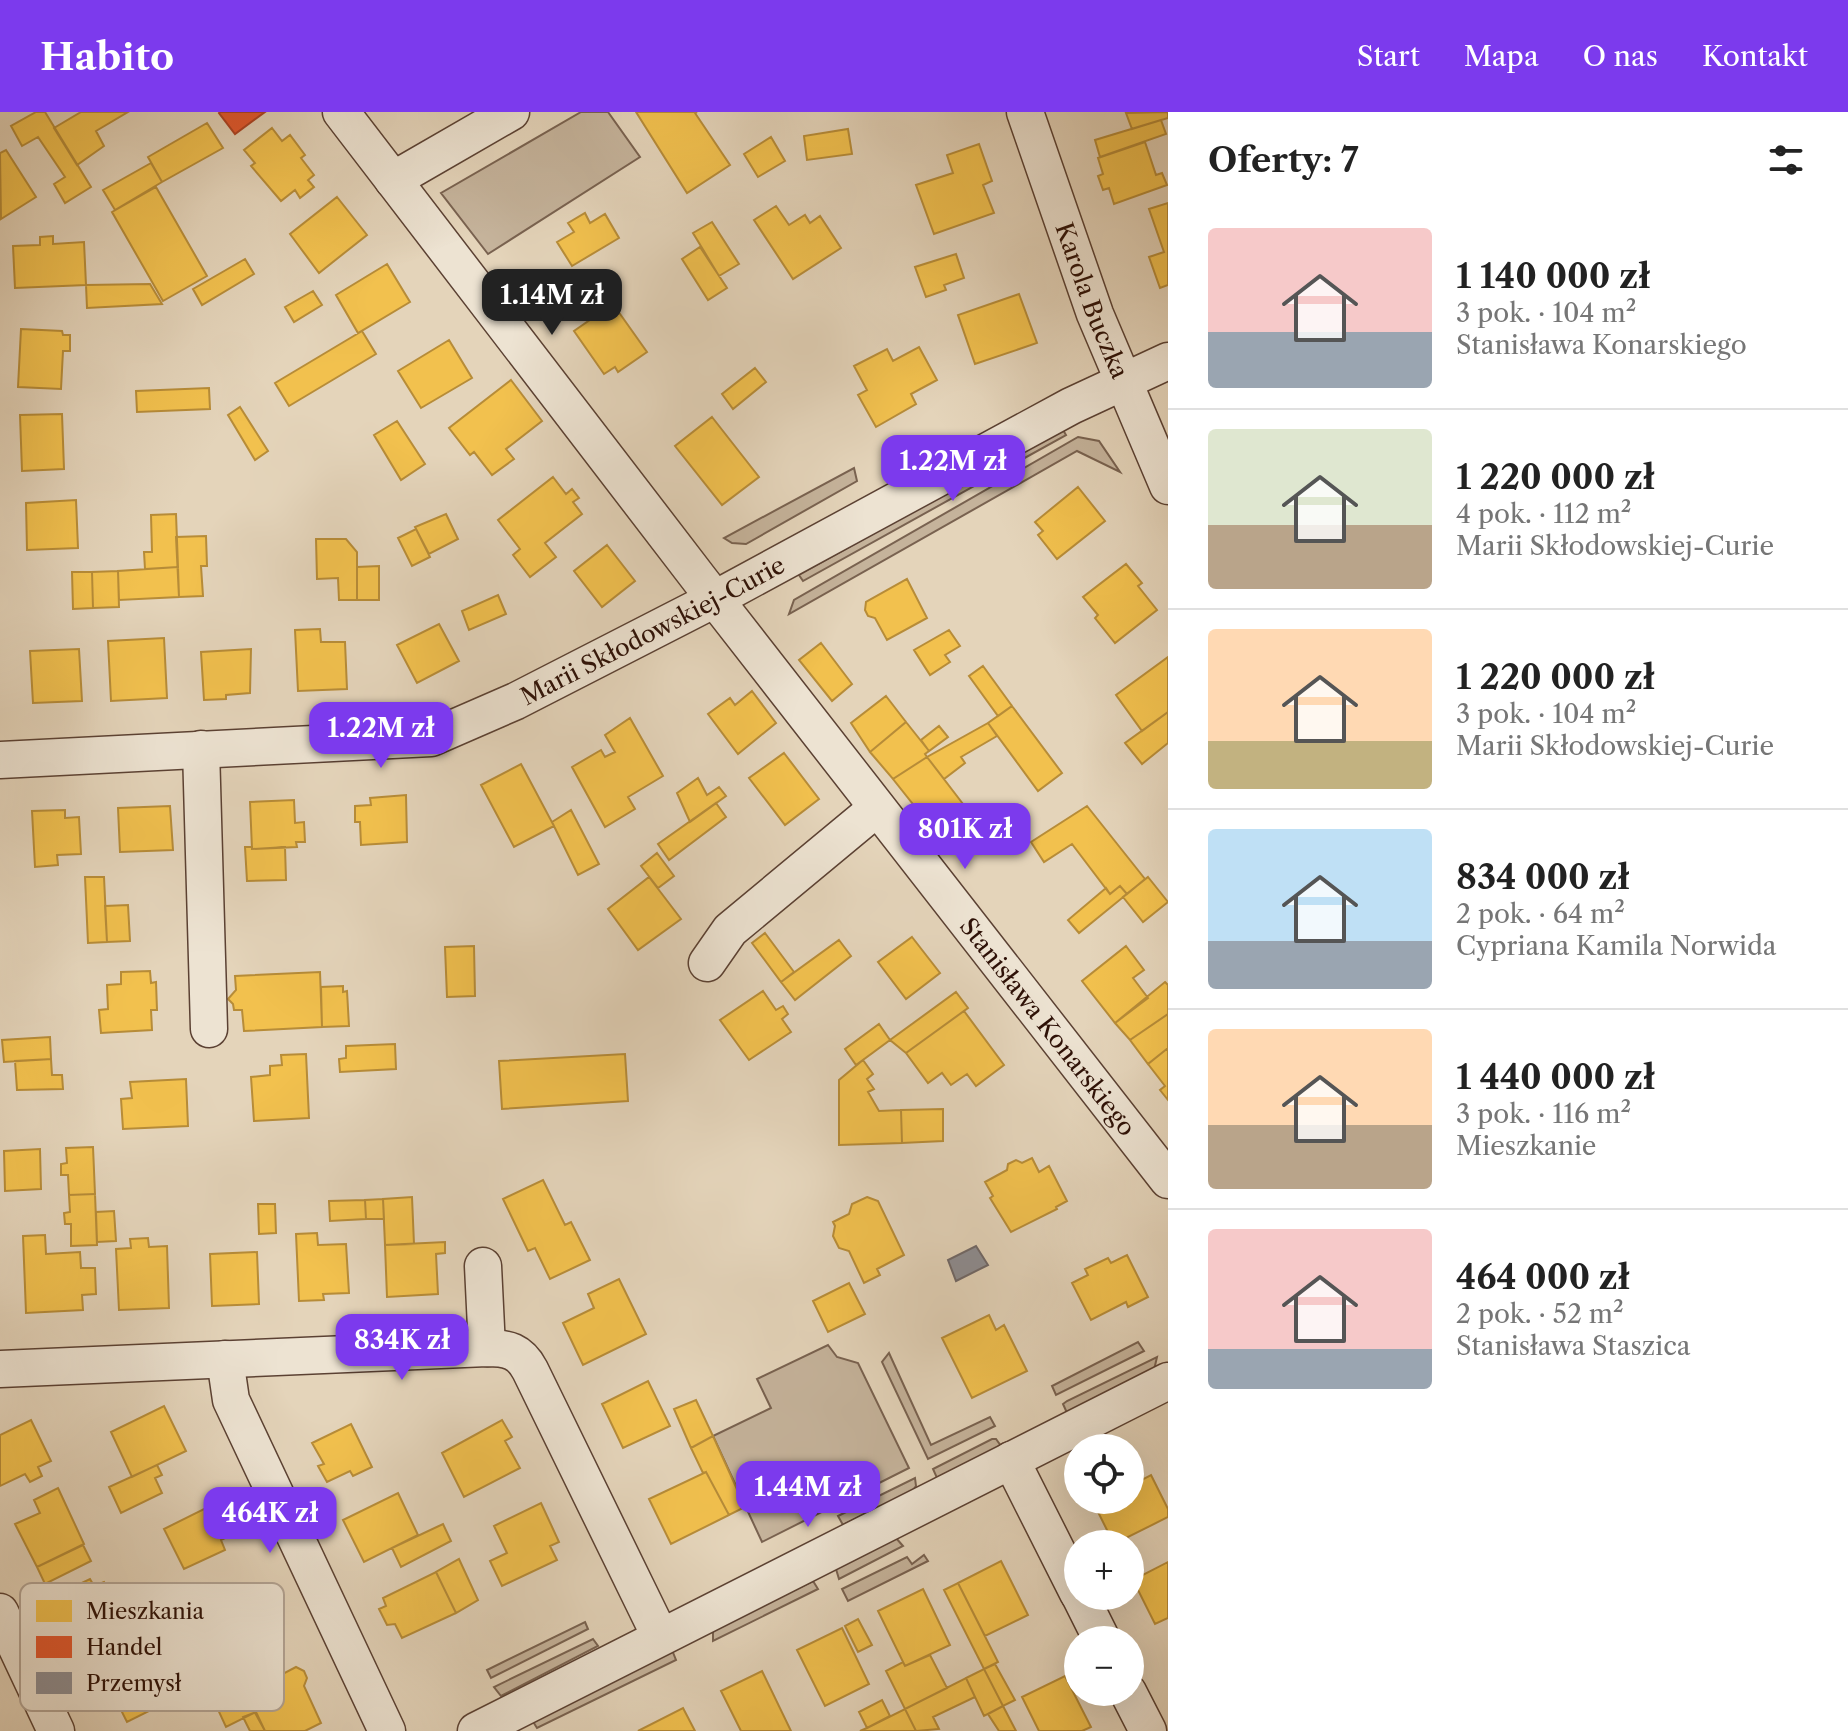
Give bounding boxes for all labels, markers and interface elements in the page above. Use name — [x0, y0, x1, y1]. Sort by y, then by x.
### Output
text: Habito — [40, 33, 174, 80]
text: Start — [1357, 39, 1420, 73]
text: Mapa — [1464, 39, 1539, 73]
text: O nas — [1583, 39, 1658, 73]
text: Kontakt — [1702, 39, 1808, 73]
icon: filters — [1764, 138, 1808, 182]
text: Oferty: 7 — [1208, 139, 1359, 181]
street label: Karola Buczka — [1050, 219, 1135, 383]
text: 1 140 000 zł — [1456, 255, 1650, 297]
icon: home — [1272, 260, 1368, 356]
pin: 1.14M zł — [469, 269, 635, 337]
text: 1.14M zł — [500, 279, 604, 311]
text: 3 pok. · 104 m² — [1456, 297, 1636, 329]
text: Stanisława Konarskiego — [1456, 329, 1747, 361]
pin: 1.22M zł — [870, 435, 1036, 503]
text: 1.22M zł — [899, 445, 1007, 477]
text: 1 220 000 zł — [1456, 456, 1655, 498]
icon: home — [1272, 461, 1368, 557]
text: 4 pok. · 112 m² — [1456, 498, 1632, 530]
text: Marii Skłodowskiej-Curie — [1456, 530, 1774, 562]
street label: Marii Skłodowskiej-Curie — [515, 550, 790, 711]
text: 1 220 000 zł — [1456, 656, 1655, 698]
icon: home — [1272, 661, 1368, 757]
text: 3 pok. · 104 m² — [1456, 698, 1636, 730]
pin: 1.22M zł — [298, 702, 464, 770]
text: 1.22M zł — [327, 712, 435, 744]
text: Marii Skłodowskiej-Curie — [1456, 730, 1774, 762]
pin: 801K zł — [891, 803, 1039, 871]
text: 801K zł — [918, 813, 1012, 845]
text: 834 000 zł — [1456, 856, 1630, 898]
icon: home — [1272, 861, 1368, 957]
text: 2 pok. · 64 m² — [1456, 898, 1625, 930]
street label: Stanisława Konarskiego — [954, 912, 1142, 1141]
text: Cypriana Kamila Norwida — [1456, 930, 1777, 962]
text: 1 440 000 zł — [1456, 1056, 1655, 1098]
icon: home — [1272, 1061, 1368, 1157]
text: 3 pok. · 116 m² — [1456, 1098, 1631, 1130]
text: Mieszkanie — [1456, 1130, 1596, 1162]
text: 464 000 zł — [1456, 1256, 1630, 1298]
icon: home — [1272, 1261, 1368, 1357]
text: 2 pok. · 52 m² — [1456, 1298, 1624, 1330]
pin: 834K zł — [328, 1314, 476, 1382]
text: 834K zł — [354, 1324, 450, 1356]
text: Stanisława Staszica — [1456, 1330, 1691, 1362]
map controls — [1064, 1434, 1144, 1706]
button: locate — [1064, 1434, 1144, 1514]
pin: 1.44M zł — [725, 1461, 891, 1529]
text: 1.44M zł — [754, 1471, 862, 1503]
pin: 464K zł — [196, 1487, 344, 1555]
text: 464K zł — [222, 1497, 318, 1529]
button: + — [1064, 1530, 1144, 1610]
legend — [20, 1583, 284, 1711]
text: Mieszkania — [86, 1598, 204, 1625]
button: − — [1064, 1626, 1144, 1706]
text: Handel — [86, 1634, 163, 1661]
text: Przemysł — [86, 1670, 182, 1697]

